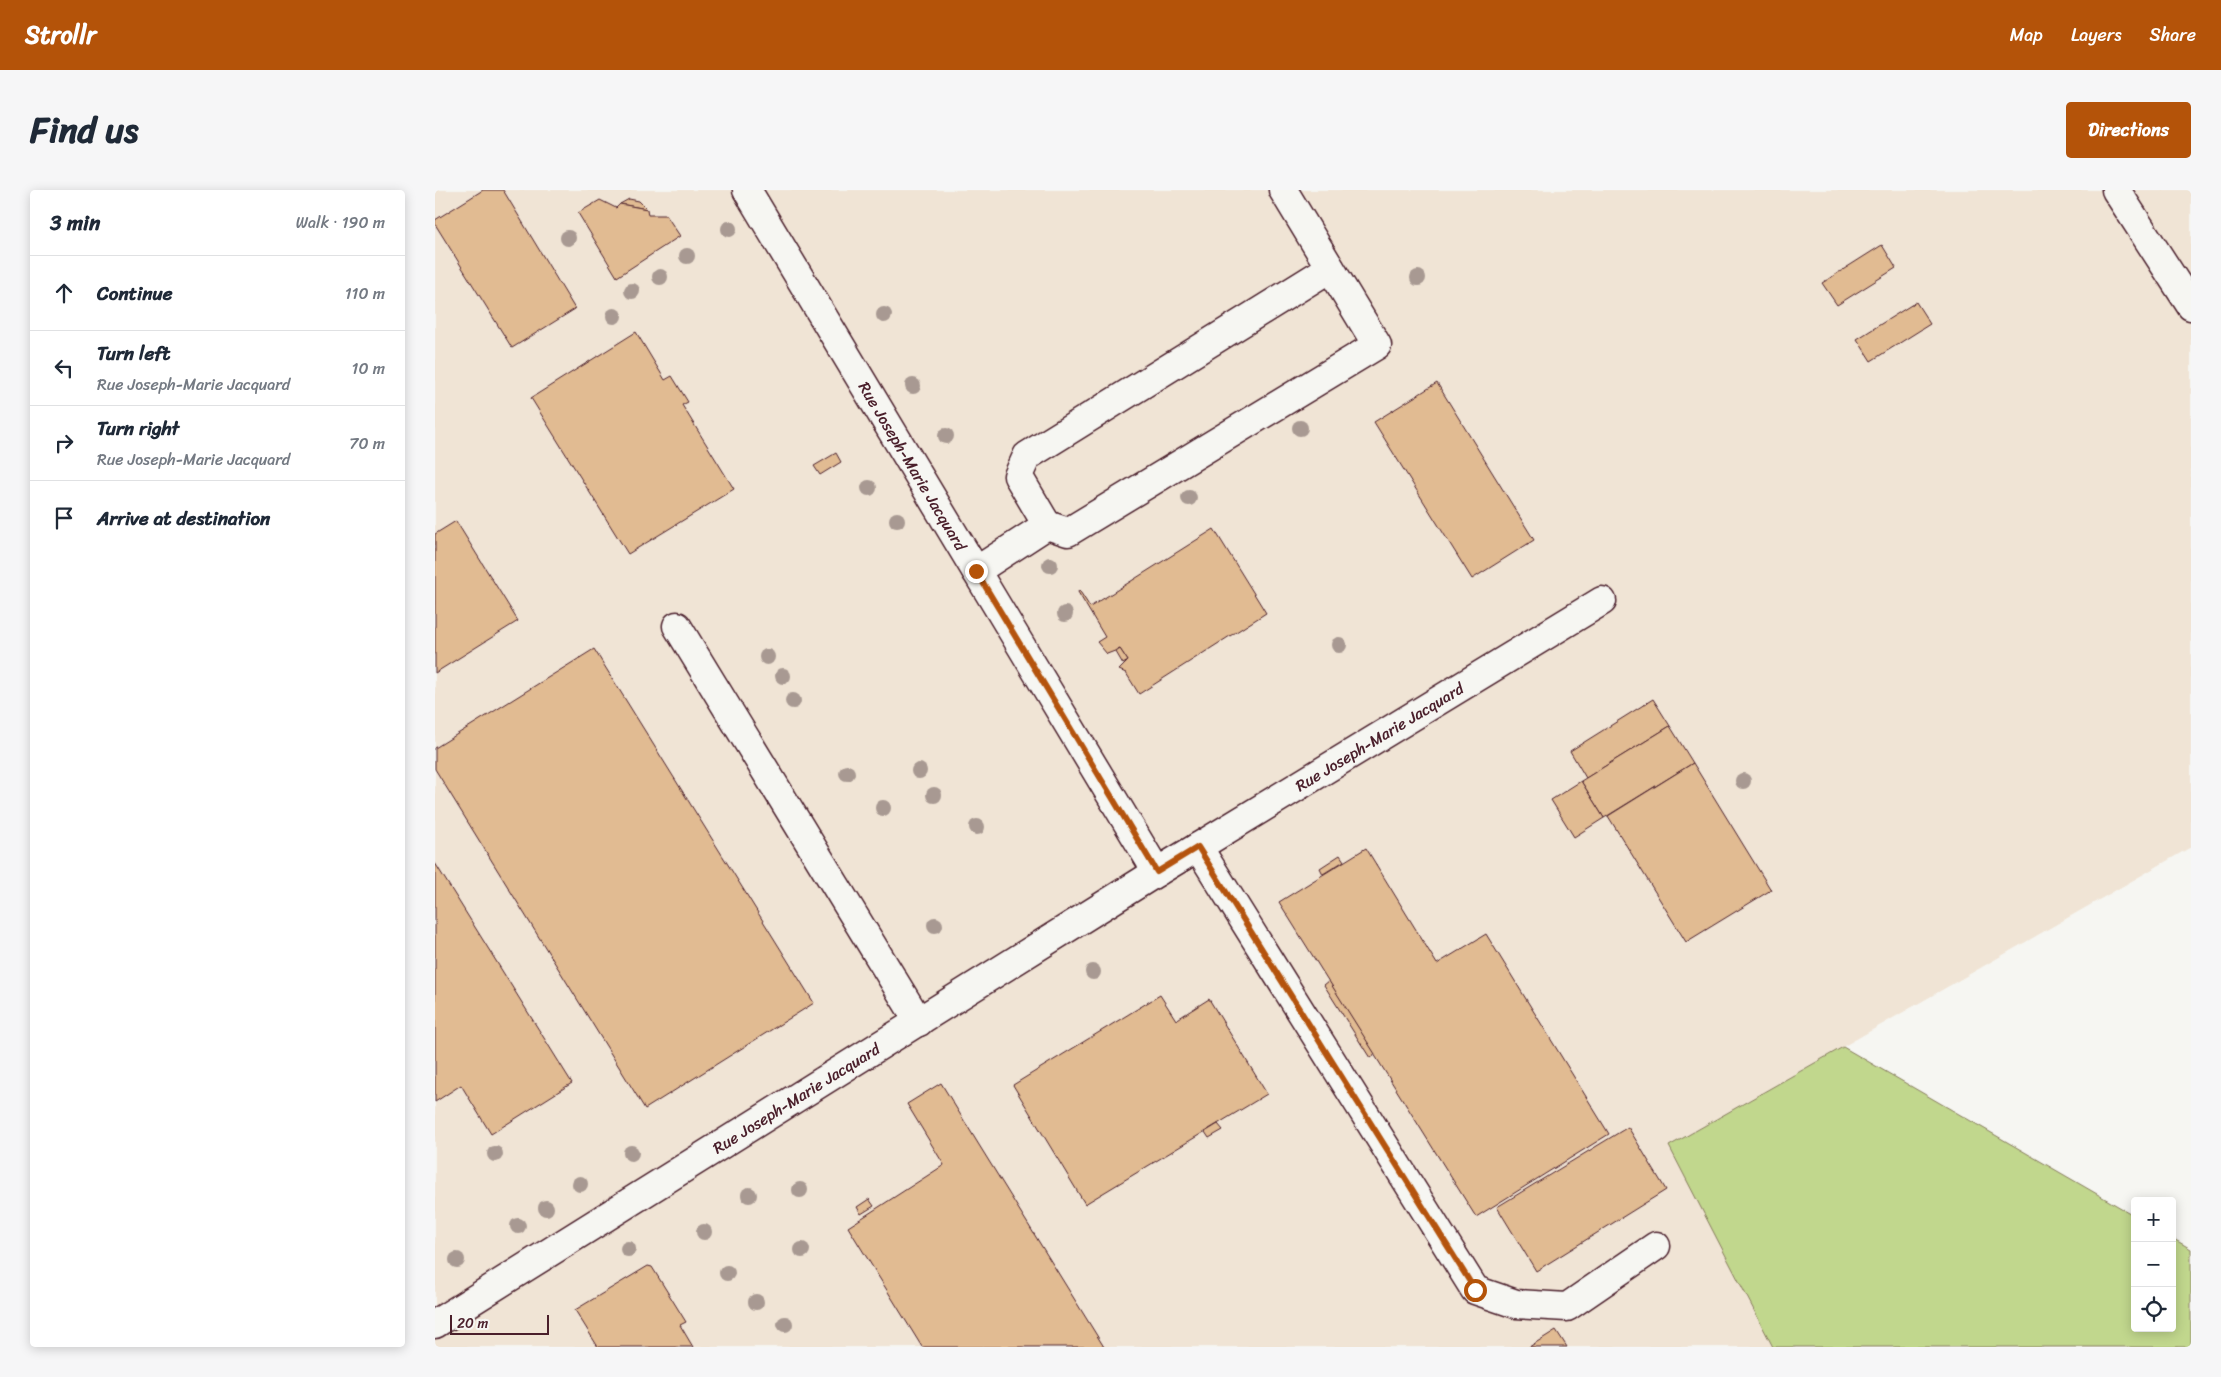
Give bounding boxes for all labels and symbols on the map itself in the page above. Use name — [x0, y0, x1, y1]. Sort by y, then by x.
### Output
street label: Rue Joseph-Marie Jacquard — [850, 376, 976, 558]
route end — [965, 560, 988, 583]
street label: Rue Joseph-Marie Jacquard — [1289, 674, 1471, 800]
street label: Rue Joseph-Marie Jacquard — [707, 1034, 887, 1162]
route start — [1464, 1279, 1487, 1302]
scale bar — [450, 1312, 549, 1335]

